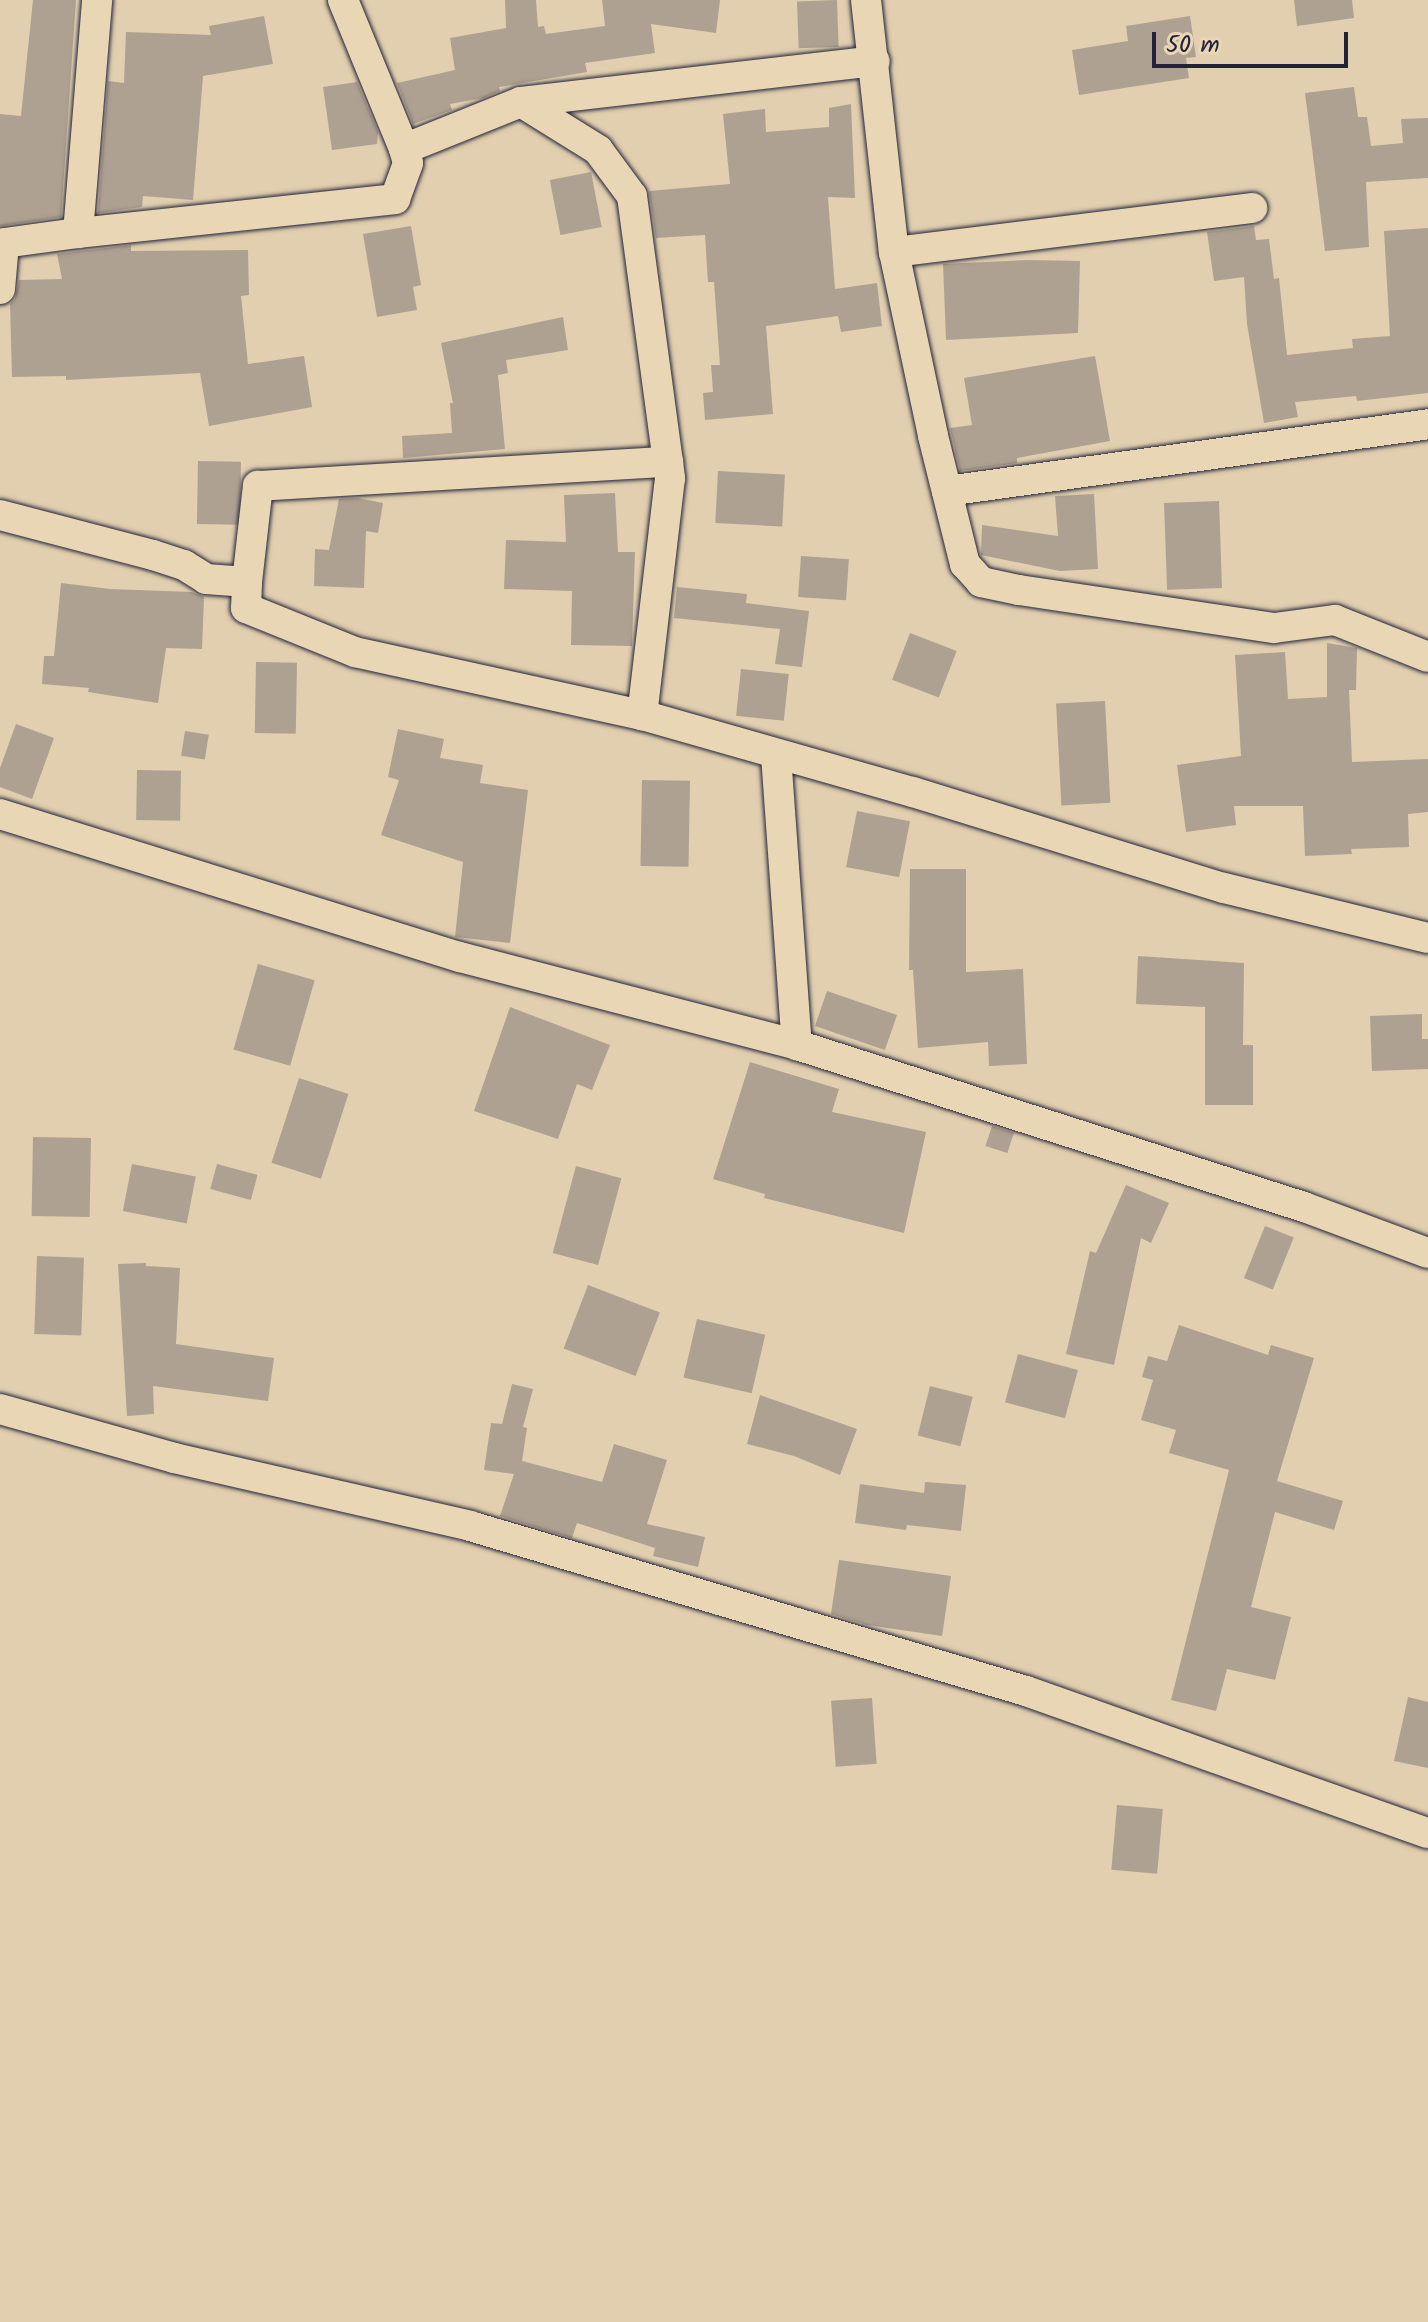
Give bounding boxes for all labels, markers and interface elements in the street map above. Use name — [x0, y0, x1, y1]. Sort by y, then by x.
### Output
scale bar — [1156, 16, 1352, 66]
text: 50 m — [1166, 26, 1220, 65]

